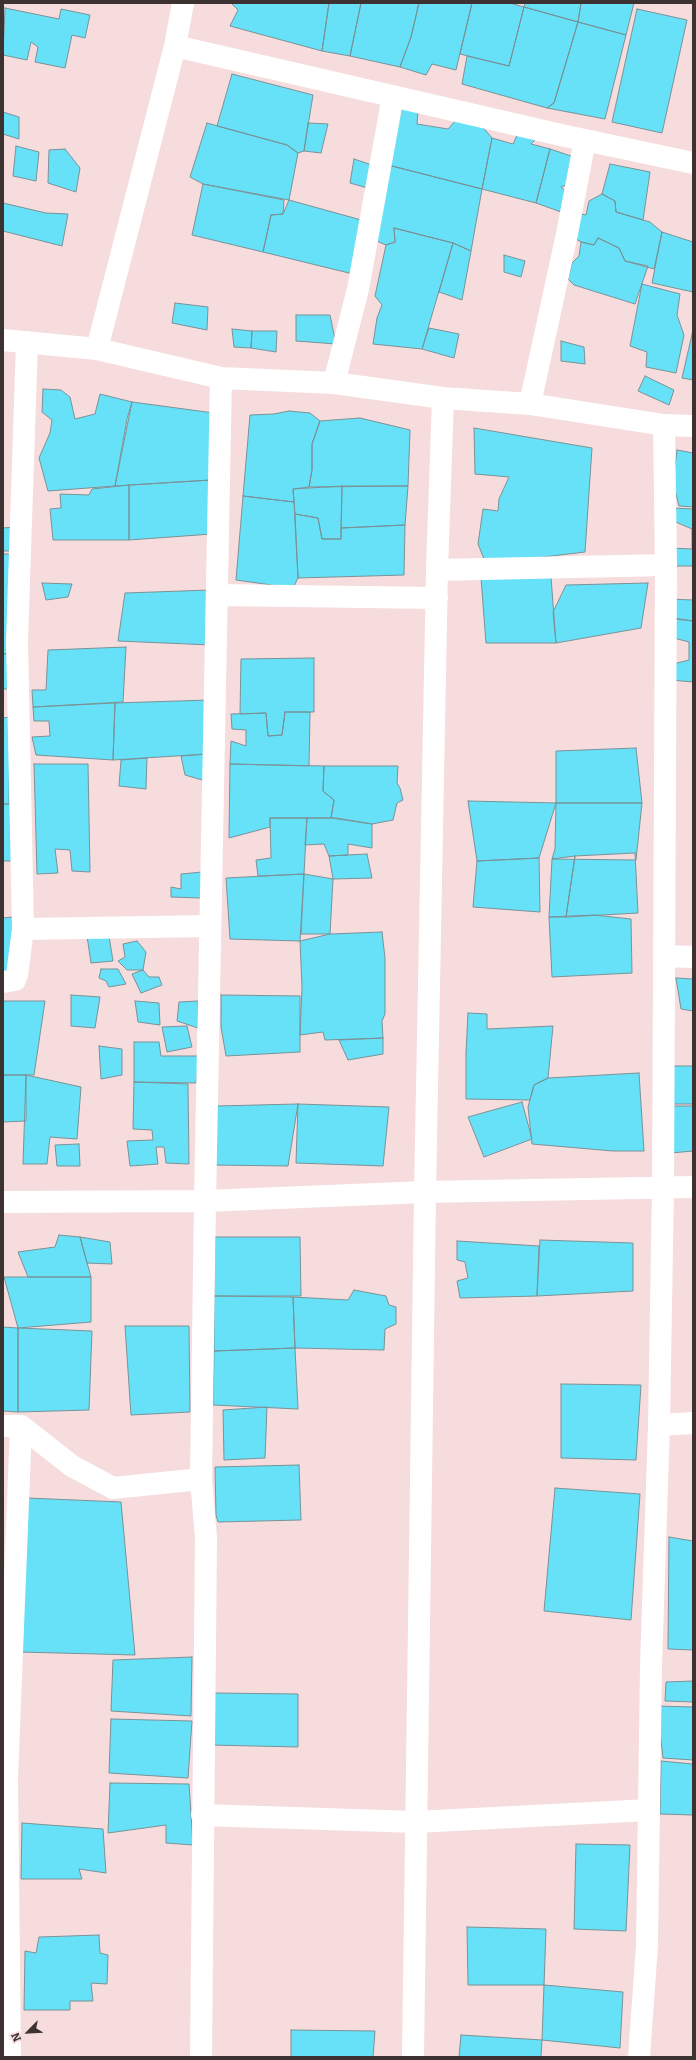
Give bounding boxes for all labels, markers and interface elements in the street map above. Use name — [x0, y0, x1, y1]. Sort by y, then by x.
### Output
north arrow — [8, 2012, 48, 2052]
text: N — [9, 2031, 24, 2044]

